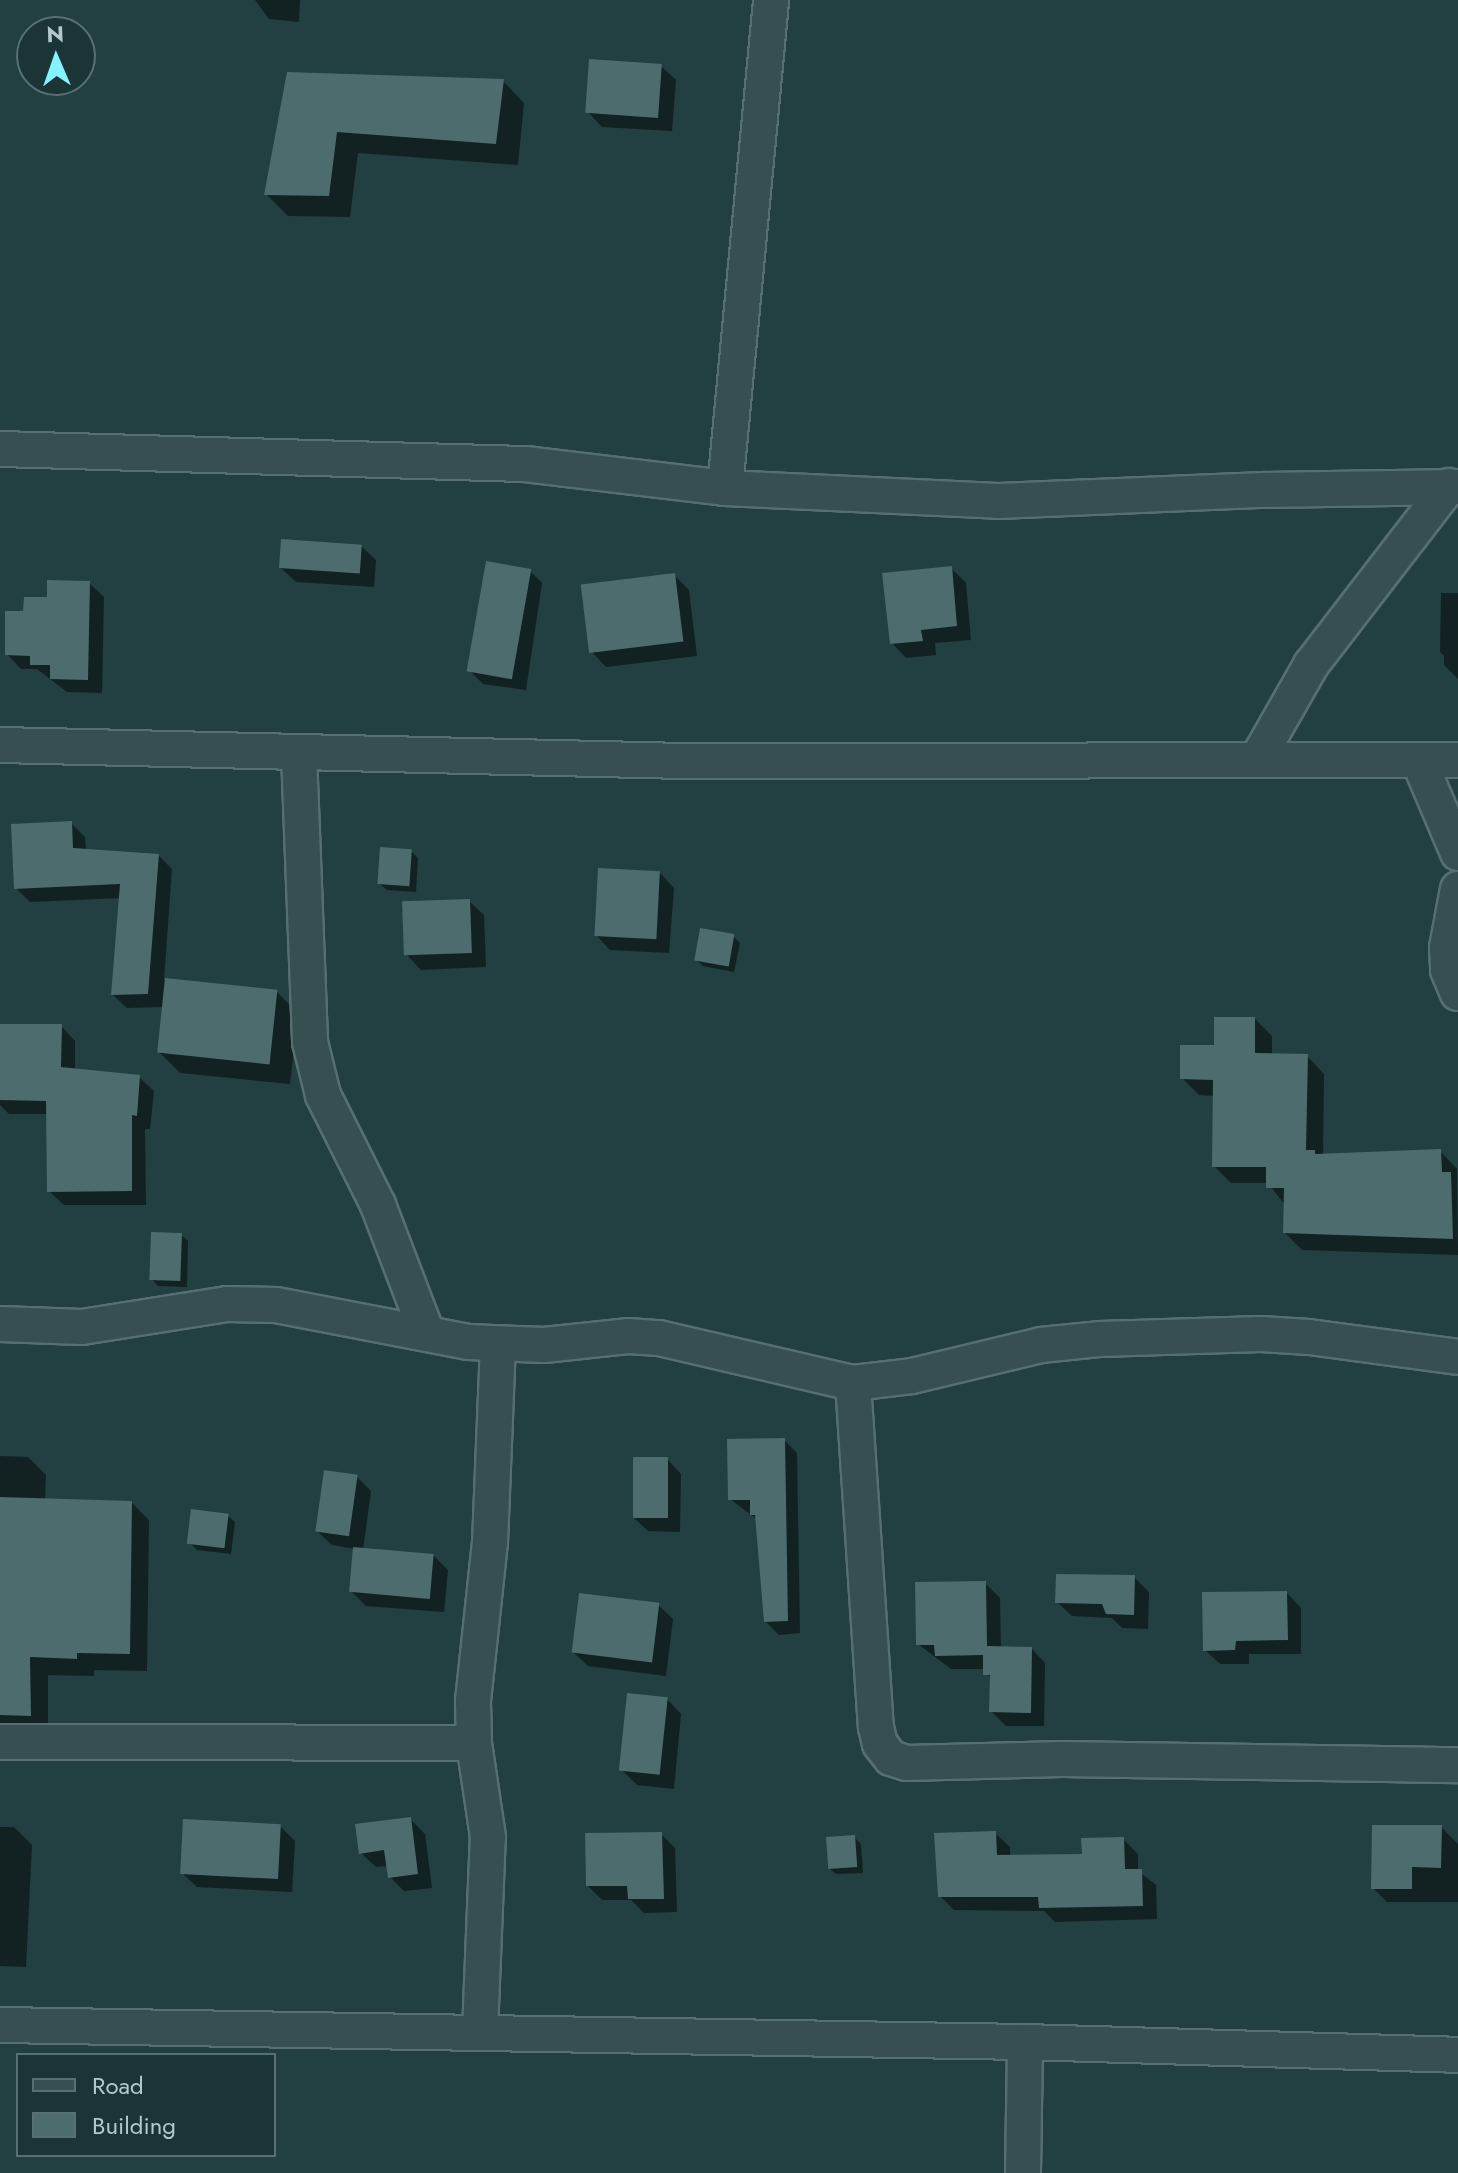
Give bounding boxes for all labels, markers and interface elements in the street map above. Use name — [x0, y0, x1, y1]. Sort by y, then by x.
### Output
north arrow — [16, 16, 96, 96]
text: N — [46, 18, 65, 50]
legend — [16, 2053, 276, 2157]
text: Road — [92, 2068, 144, 2103]
text: Building — [92, 2108, 176, 2143]

